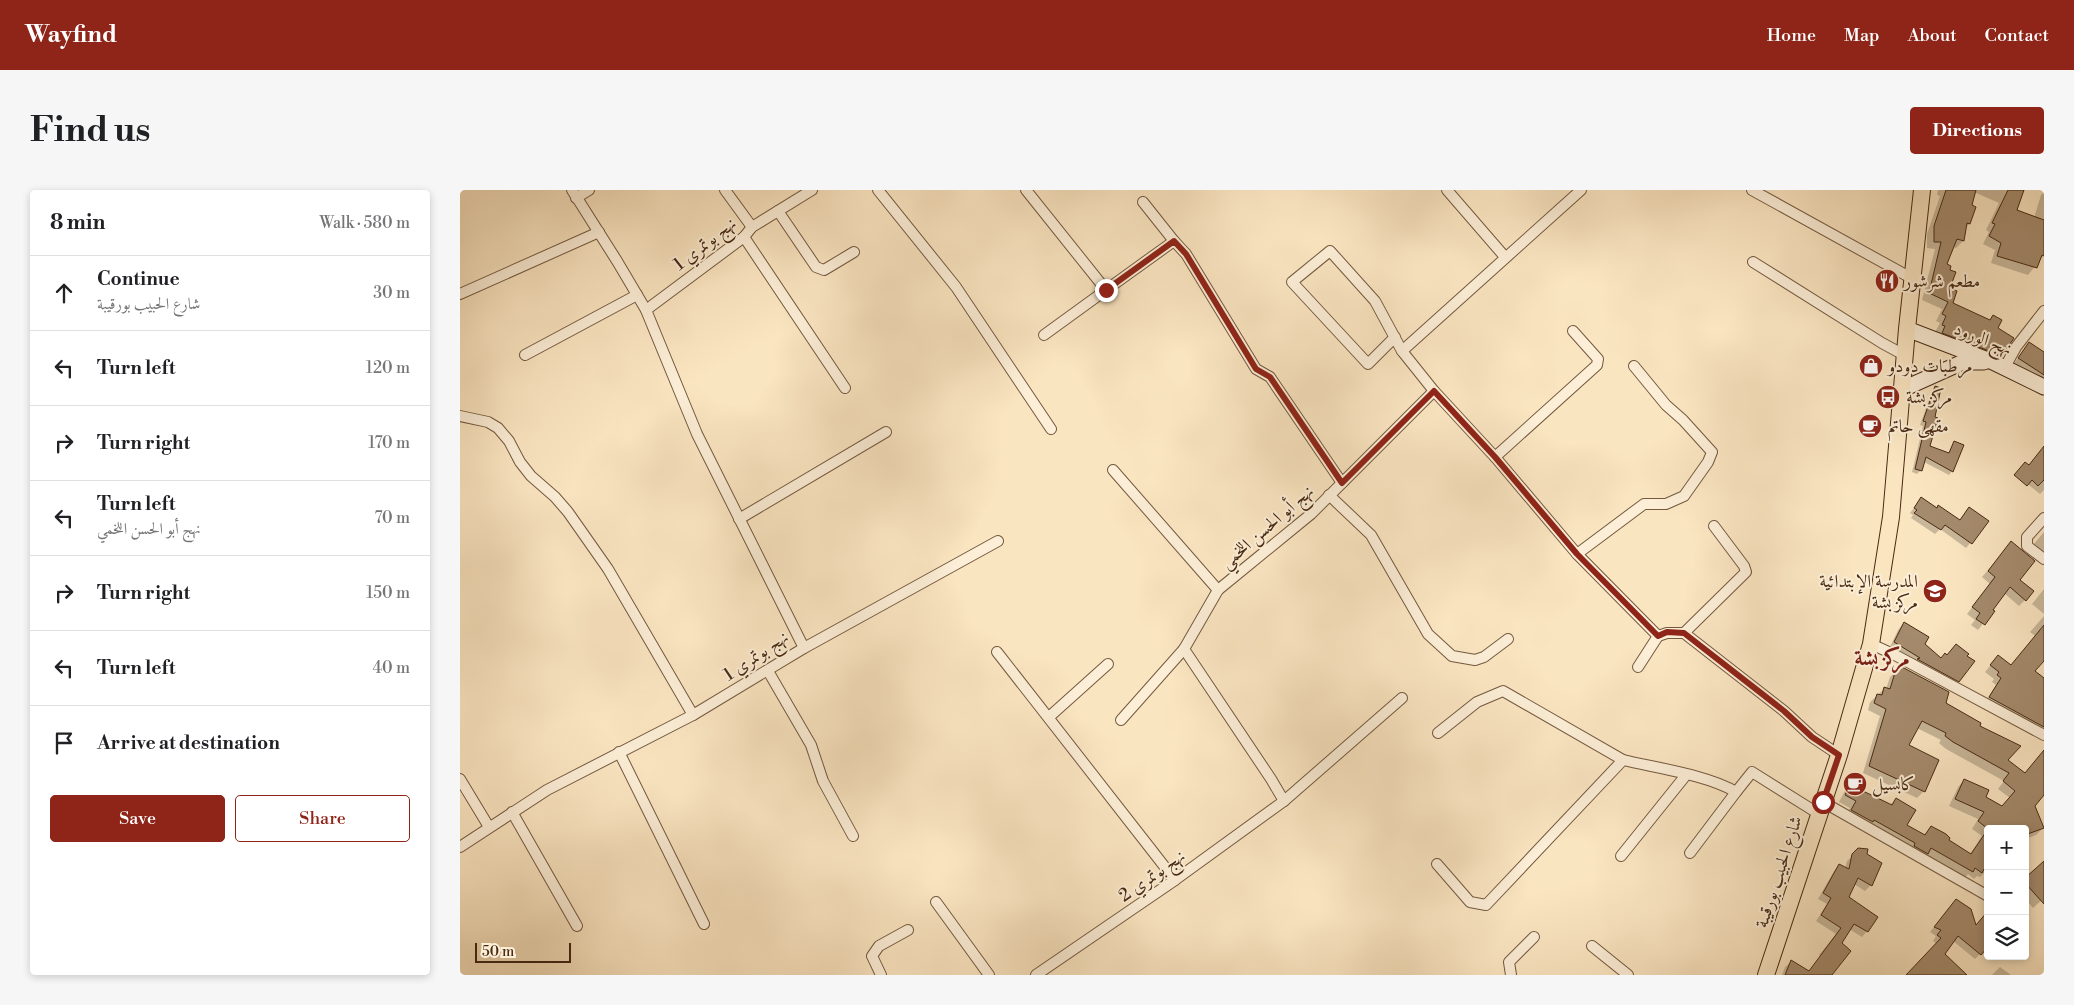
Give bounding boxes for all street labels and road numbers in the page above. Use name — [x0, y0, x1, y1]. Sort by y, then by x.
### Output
street label: نهج بوتمري 1 — [669, 212, 744, 279]
street label: نهج الورود — [1949, 317, 2015, 364]
street label: نهج أبو الحسن اللخمي — [1214, 479, 1322, 578]
street label: نهج بوتمري 1 — [719, 626, 795, 689]
street label: شارع الحبيب بورقيبة — [1750, 813, 1811, 932]
street label: نهج بوتمري 2 — [1114, 845, 1192, 911]

